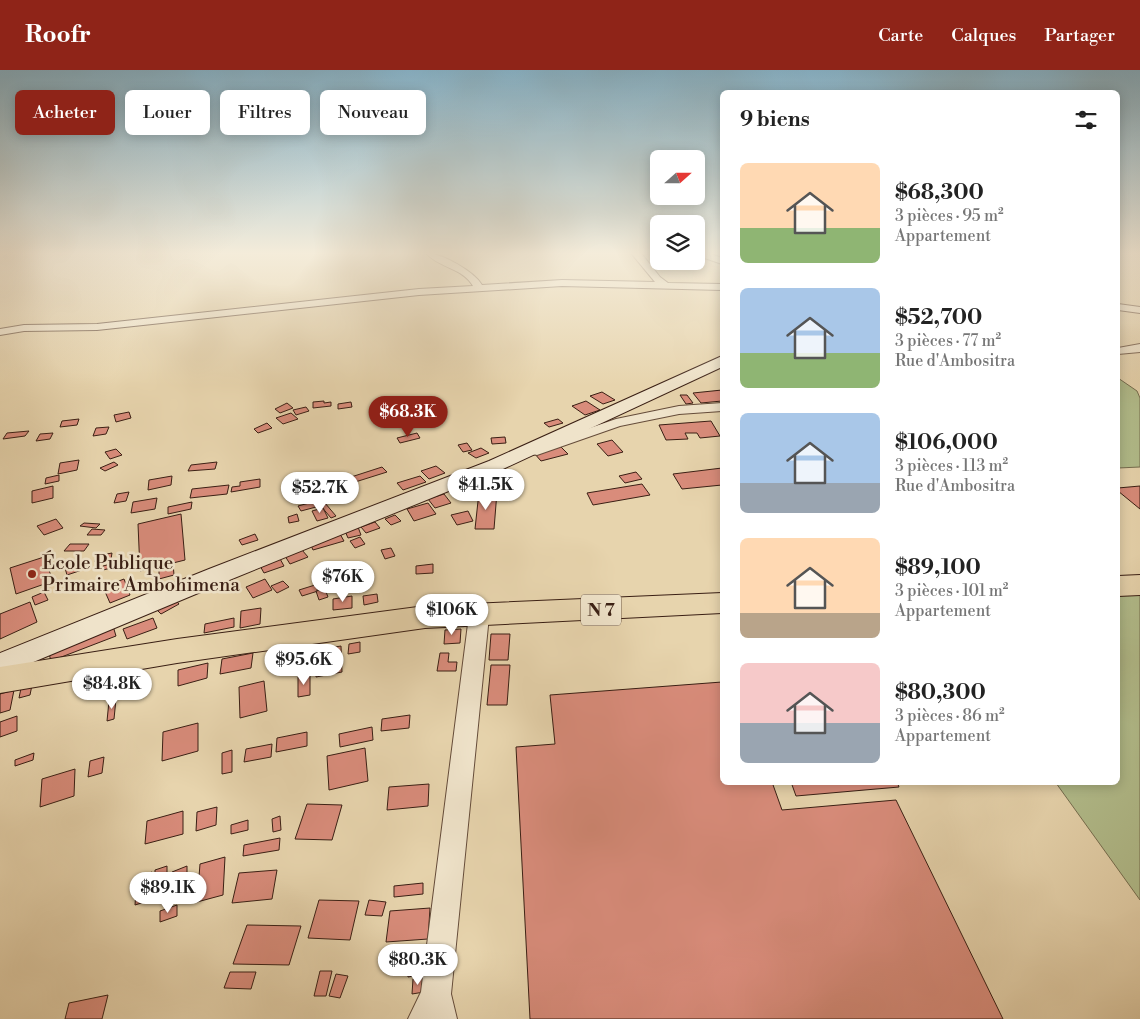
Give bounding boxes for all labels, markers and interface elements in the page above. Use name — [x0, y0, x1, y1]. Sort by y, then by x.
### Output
text: Roofr — [25, 20, 91, 50]
text: Carte — [878, 24, 923, 47]
text: Calques — [951, 24, 1016, 47]
text: Partager — [1044, 24, 1115, 47]
chip: Acheter — [15, 90, 115, 135]
chip: Louer — [125, 90, 210, 135]
chip: Filtres — [220, 90, 310, 135]
chip: Nouveau — [320, 90, 426, 135]
icon: filters — [1072, 106, 1100, 134]
text: 9 biens — [740, 107, 810, 133]
north arrow — [650, 150, 705, 205]
map controls — [650, 150, 705, 270]
text: $68,300 — [895, 180, 984, 206]
icon: home — [780, 183, 840, 243]
text: 3 pièces · 95 m² — [895, 206, 1004, 226]
button: layers — [650, 215, 705, 270]
text: Appartement — [895, 226, 991, 246]
text: $52,700 — [895, 305, 982, 331]
icon: home — [780, 308, 840, 368]
text: 3 pièces · 77 m² — [895, 331, 1001, 351]
text: Rue d'Ambositra — [895, 351, 1015, 371]
pin: $68.3K — [367, 396, 449, 438]
text: $68.3K — [380, 402, 436, 422]
text: $106,000 — [895, 430, 998, 456]
icon: home — [780, 433, 840, 493]
text: 3 pièces · 113 m² — [895, 456, 1008, 476]
pin: $41.5K — [445, 468, 527, 511]
pin: $52.7K — [279, 472, 361, 514]
text: $41.5K — [458, 475, 514, 495]
text: Rue d'Ambositra — [895, 476, 1015, 496]
text: $52.7K — [292, 478, 348, 498]
place label: École Publique Primaire Ambohimena — [42, 550, 240, 597]
text: $89,100 — [895, 555, 981, 581]
icon: home — [780, 558, 840, 618]
pin: $76K — [313, 560, 373, 603]
text: $76K — [322, 567, 364, 587]
marker: École Publique Primaire Ambohimena — [26, 568, 38, 580]
text: 3 pièces · 101 m² — [895, 581, 1008, 601]
pin: $106K — [417, 594, 487, 636]
road number: N 7 — [581, 594, 621, 626]
text: $106K — [426, 600, 478, 620]
text: Appartement — [895, 601, 991, 621]
pin: $95.6K — [263, 644, 345, 686]
text: $95.6K — [276, 650, 332, 670]
pin: $84.8K — [71, 668, 153, 710]
text: $84.8K — [83, 674, 141, 694]
text: $80,300 — [895, 680, 986, 706]
icon: home — [780, 683, 840, 743]
text: 3 pièces · 86 m² — [895, 706, 1005, 726]
text: Appartement — [895, 726, 991, 746]
pin: $89.1K — [127, 872, 209, 914]
text: $89.1K — [141, 878, 195, 898]
pin: $80.3K — [377, 944, 459, 986]
text: $80.3K — [389, 950, 447, 970]

